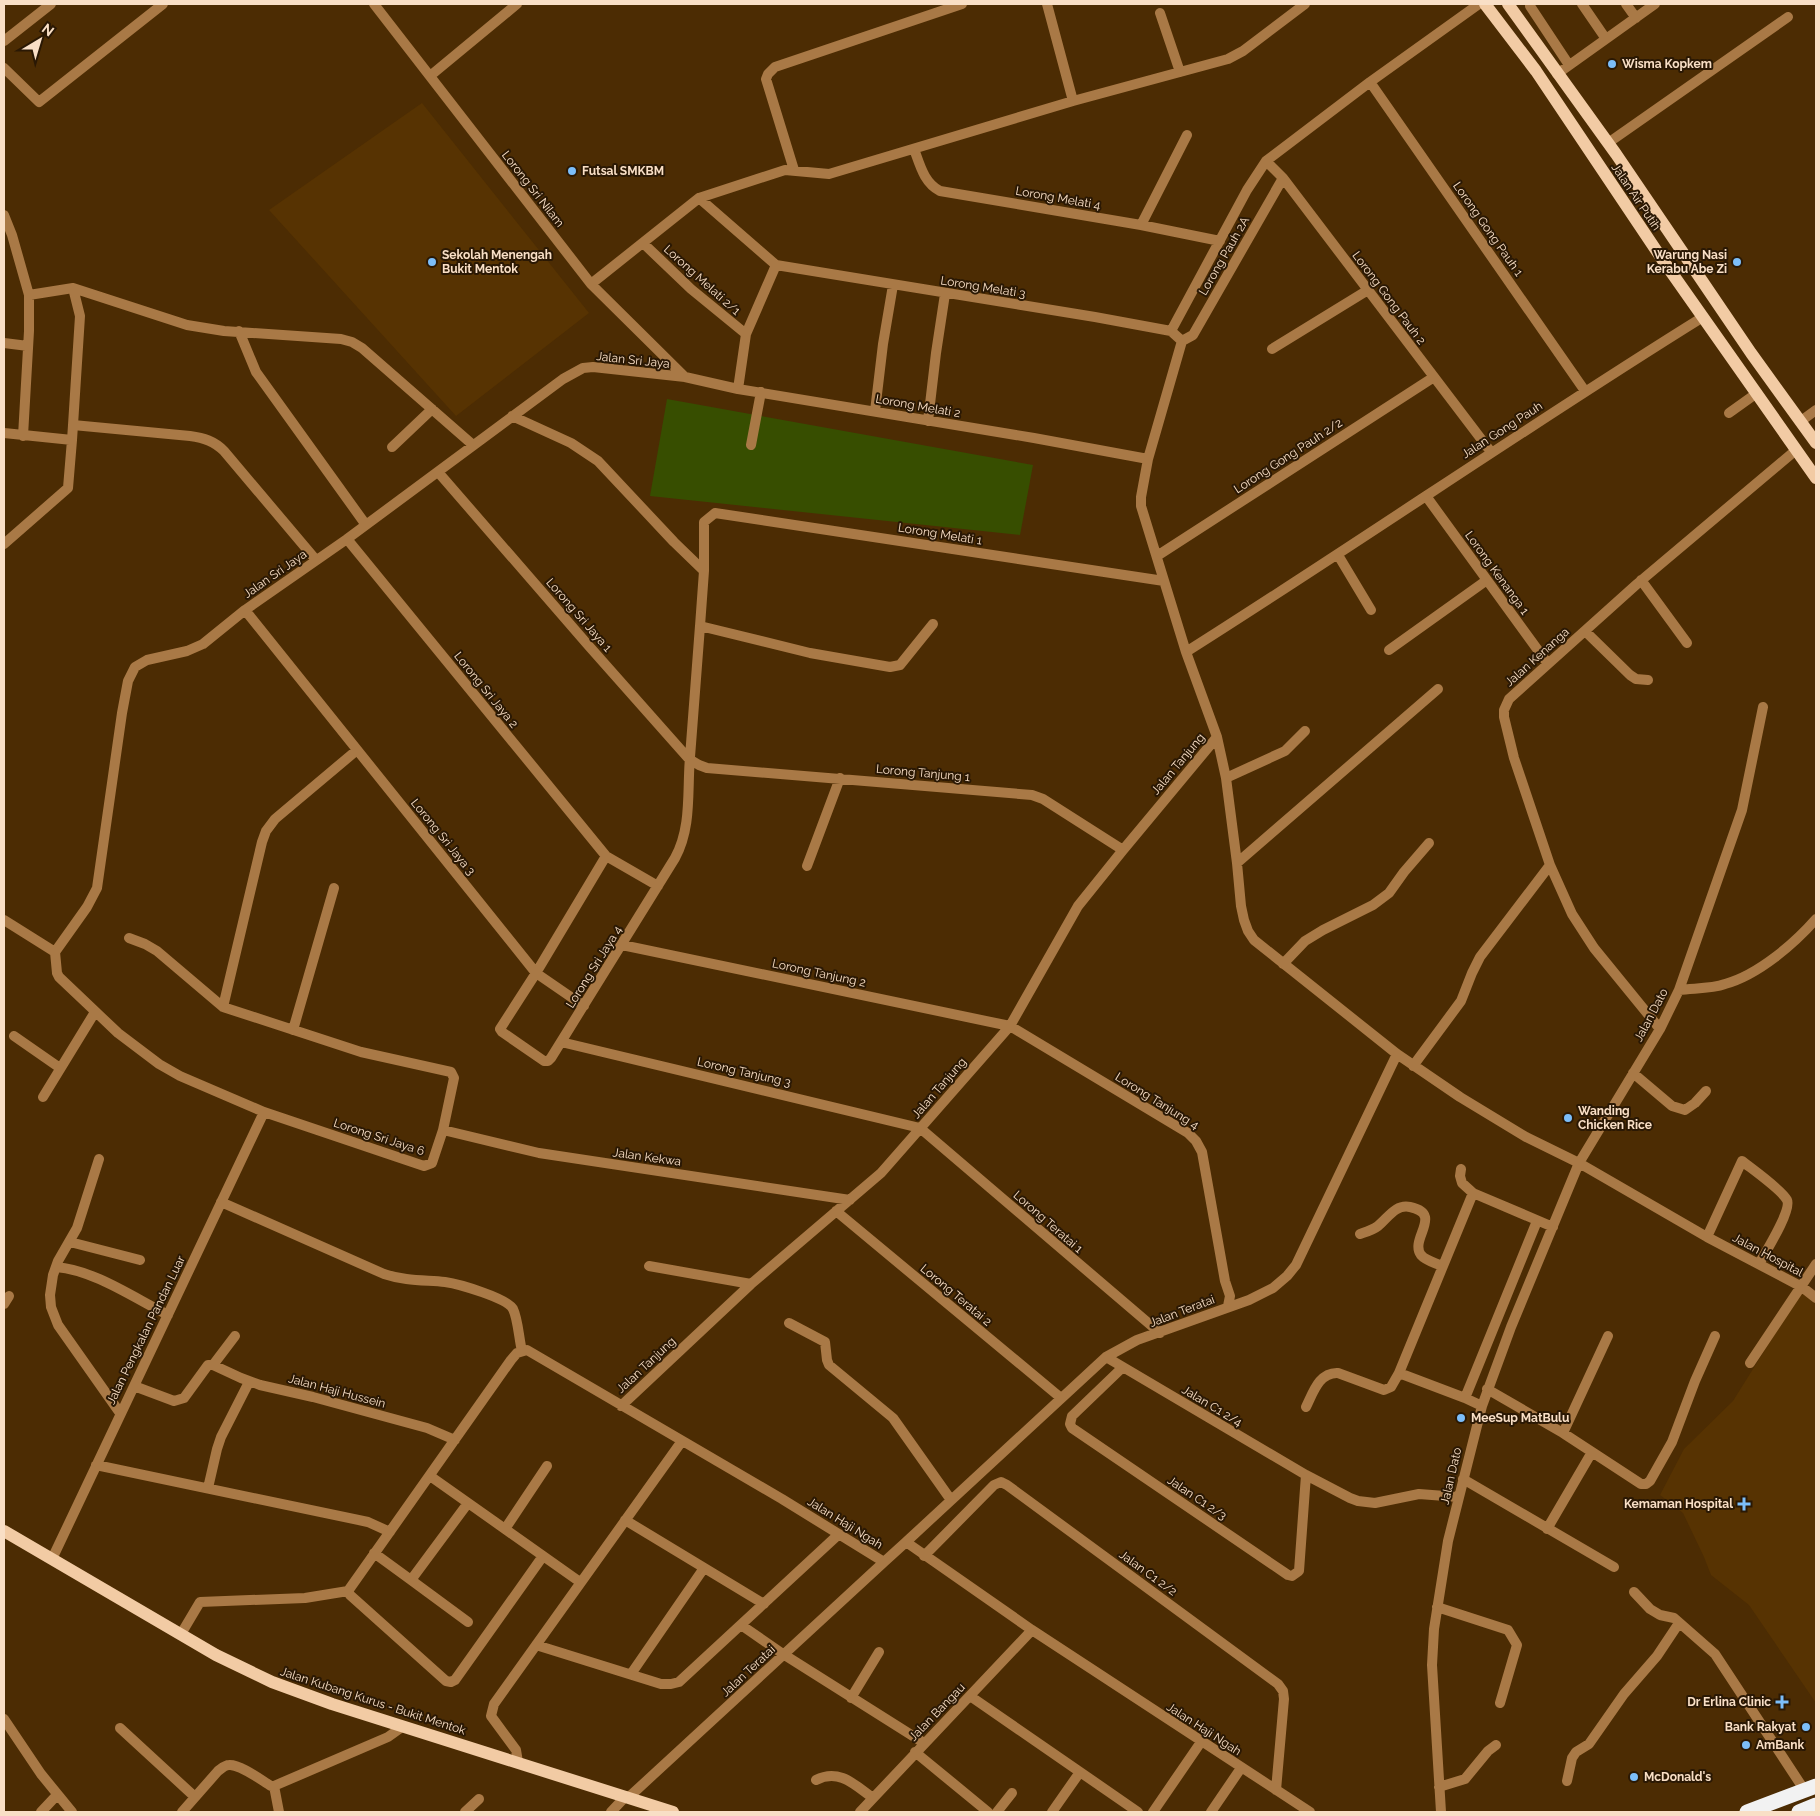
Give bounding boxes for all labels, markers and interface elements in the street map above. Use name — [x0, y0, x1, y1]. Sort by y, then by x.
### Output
north arrow — [15, 15, 65, 65]
text: N — [39, 20, 57, 39]
place label: Wisma Kopkem — [1622, 57, 1712, 71]
marker: Wisma Kopkem — [1606, 58, 1618, 70]
street label: Lorong Sri Nilam — [499, 148, 567, 230]
street label: Jalan Air Putih — [1608, 161, 1664, 233]
place label: Futsal SMKBM — [582, 164, 664, 178]
marker: Futsal SMKBM — [566, 165, 578, 177]
street label: Lorong Gong Pauh 1 — [1450, 179, 1526, 279]
street label: Lorong Melati 4 — [1014, 184, 1102, 212]
street label: Lorong Pauh 2A — [1196, 214, 1252, 298]
street label: Lorong Melati 2/1 — [661, 242, 743, 318]
place label: Sekolah Menengah Bukit Mentok — [442, 248, 552, 276]
place label: Warung Nasi Kerabu Abe Zi — [1647, 248, 1727, 276]
street label: Lorong Gong Pauh 2 — [1349, 249, 1429, 347]
marker: Sekolah Menengah Bukit Mentok — [426, 256, 438, 268]
marker: Warung Nasi Kerabu Abe Zi — [1731, 256, 1743, 268]
street label: Lorong Melati 3 — [939, 273, 1027, 301]
street label: Jalan Sri Jaya — [596, 349, 670, 371]
street label: Lorong Melati 2 — [875, 392, 961, 420]
street label: Jalan Gong Pauh — [1459, 399, 1545, 461]
street label: Lorong Gong Pauh 2/2 — [1231, 416, 1345, 496]
street label: Lorong Melati 1 — [897, 520, 983, 548]
street label: Lorong Kenanga 1 — [1462, 529, 1532, 617]
street label: Jalan Sri Jaya — [241, 547, 309, 601]
street label: Lorong Sri Jaya 1 — [543, 575, 615, 655]
street label: Jalan Kenanga — [1502, 625, 1572, 689]
street label: Lorong Sri Jaya 2 — [451, 649, 521, 731]
street label: Jalan Tanjung — [1148, 731, 1208, 797]
street label: Lorong Tanjung 1 — [875, 762, 971, 784]
street label: Lorong Sri Jaya 3 — [408, 796, 478, 878]
street label: Lorong Sri Jaya 4 — [563, 923, 625, 1011]
street label: Lorong Tanjung 2 — [771, 956, 867, 990]
street label: Jalan Dato — [1631, 986, 1671, 1044]
street label: Lorong Tanjung 3 — [696, 1054, 792, 1090]
street label: Jalan Tanjung — [909, 1055, 969, 1121]
street label: Lorong Tanjung 4 — [1113, 1070, 1202, 1133]
place label: Wanding Chicken Rice — [1578, 1104, 1652, 1132]
marker: Wanding Chicken Rice — [1562, 1112, 1574, 1124]
street label: Lorong Sri Jaya 6 — [332, 1116, 426, 1158]
street label: Jalan Kekwa — [612, 1145, 682, 1169]
street label: Lorong Teratai 1 — [1010, 1188, 1086, 1256]
street label: Jalan Hospital — [1730, 1231, 1806, 1280]
street label: Jalan Pengkalan Pandan Luar — [104, 1253, 188, 1407]
street label: Lorong Teratai 2 — [918, 1261, 994, 1329]
street label: Jalan Teratai — [1147, 1292, 1217, 1330]
street label: Jalan Tanjung — [614, 1334, 678, 1396]
street label: Jalan Haji Hussein — [287, 1371, 387, 1411]
street label: Jalan C1 2/4 — [1179, 1383, 1245, 1430]
place label: MeeSup MatBulu — [1471, 1411, 1569, 1425]
marker: MeeSup MatBulu — [1455, 1412, 1467, 1424]
street label: Jalan Dato — [1438, 1446, 1464, 1506]
street label: Jalan C1 2/3 — [1165, 1473, 1229, 1523]
street label: Jalan Haji Ngah — [805, 1494, 885, 1552]
place label: Kemaman Hospital — [1624, 1497, 1733, 1511]
marker: Kemaman Hospital — [1737, 1497, 1751, 1511]
street label: Jalan C1 2/2 — [1116, 1547, 1180, 1599]
street label: Jalan Teratai — [718, 1642, 778, 1700]
street label: Jalan Kubang Kurus - Bukit Mentok — [279, 1664, 468, 1738]
street label: Jalan Bangau — [906, 1680, 968, 1744]
place label: Dr Erlina Clinic — [1687, 1695, 1771, 1709]
marker: Dr Erlina Clinic — [1775, 1695, 1789, 1709]
street label: Jalan Haji Ngah — [1164, 1700, 1244, 1758]
place label: Bank Rakyat — [1725, 1720, 1796, 1734]
marker: Bank Rakyat — [1800, 1721, 1812, 1733]
place label: AmBank — [1756, 1738, 1805, 1752]
marker: AmBank — [1740, 1739, 1752, 1751]
place label: McDonald's — [1644, 1770, 1711, 1784]
marker: McDonald's — [1628, 1771, 1640, 1783]

